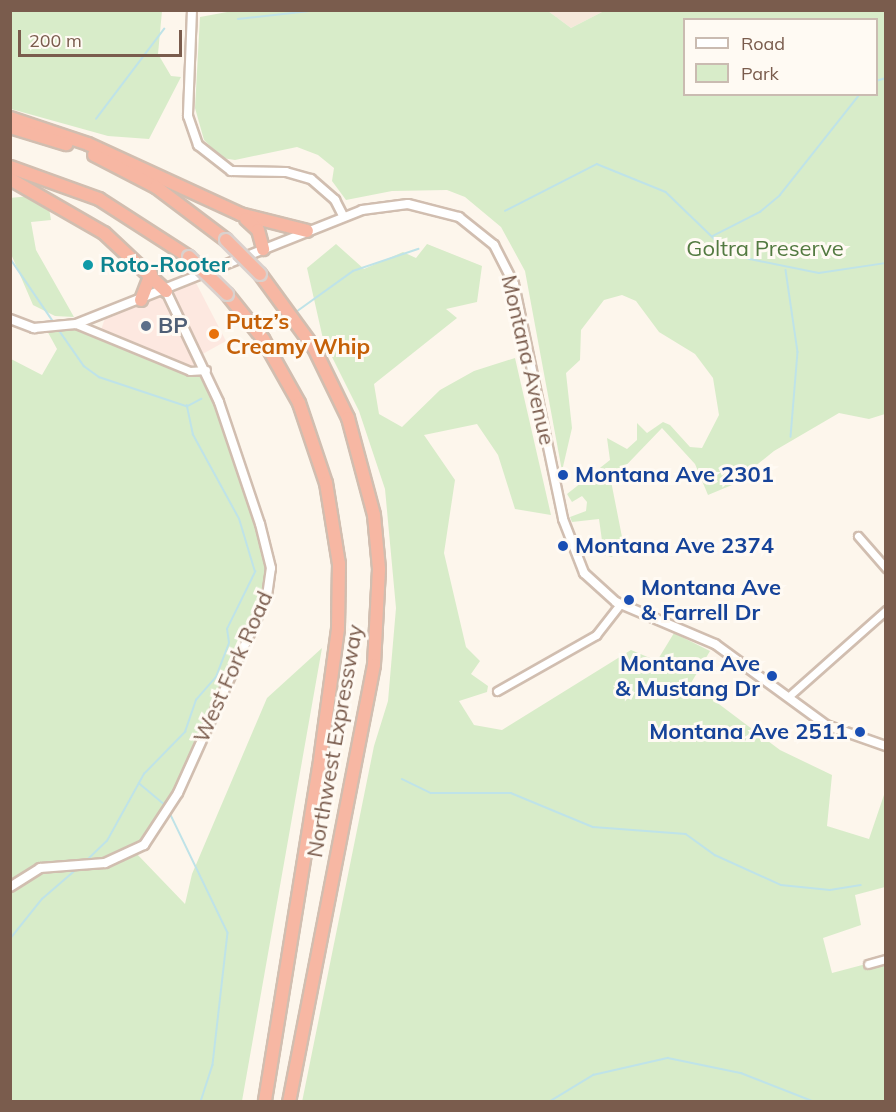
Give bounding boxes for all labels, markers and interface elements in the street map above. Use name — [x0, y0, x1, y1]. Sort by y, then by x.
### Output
scale bar — [21, 18, 184, 56]
legend — [683, 18, 878, 96]
text: 200 m — [29, 29, 82, 52]
text: Road — [741, 32, 785, 55]
text: Park — [741, 62, 779, 85]
park label: Goltra Preserve — [686, 236, 844, 262]
place label: Roto-Rooter — [100, 252, 229, 278]
marker: Roto-Rooter — [81, 258, 95, 272]
street label: Montana Avenue — [496, 272, 560, 448]
place label: Putz’s Creamy Whip — [226, 308, 370, 360]
place label: BP — [158, 313, 188, 339]
marker: BP — [139, 319, 153, 333]
marker: Putz’s Creamy Whip — [207, 327, 221, 341]
place label: Montana Ave 2301 — [575, 462, 774, 488]
marker: Montana Ave 2301 — [556, 468, 570, 482]
place label: Montana Ave 2374 — [575, 533, 774, 559]
marker: Montana Ave 2374 — [556, 539, 570, 553]
place label: Montana Ave & Farrell Dr — [641, 574, 781, 626]
street label: West Fork Road — [188, 587, 278, 747]
marker: Montana Ave & Farrell Dr — [622, 593, 636, 607]
street label: Northwest Expressway — [301, 622, 369, 860]
place label: Montana Ave & Mustang Dr — [615, 650, 760, 702]
marker: Montana Ave & Mustang Dr — [765, 669, 779, 683]
place label: Montana Ave 2511 — [649, 719, 848, 745]
marker: Montana Ave 2511 — [853, 725, 867, 739]

